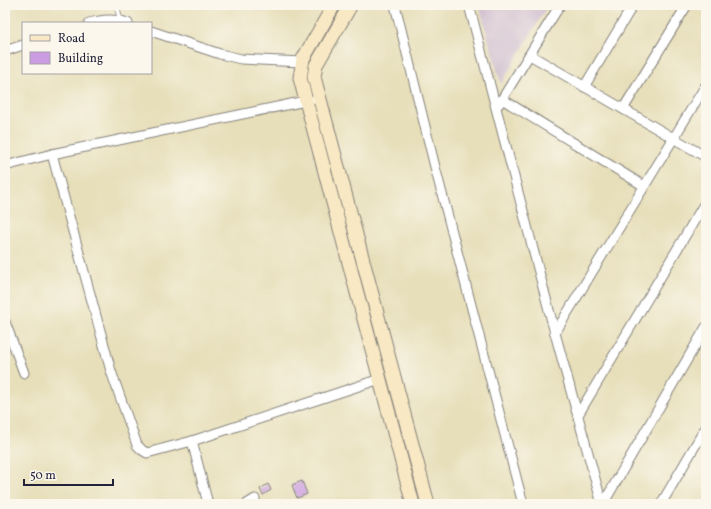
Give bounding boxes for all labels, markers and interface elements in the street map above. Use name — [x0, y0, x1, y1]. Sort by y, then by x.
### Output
legend — [22, 22, 152, 74]
text: Road — [58, 31, 85, 47]
text: Building — [58, 51, 103, 67]
scale bar — [24, 461, 113, 487]
text: 50 m — [30, 468, 56, 484]

